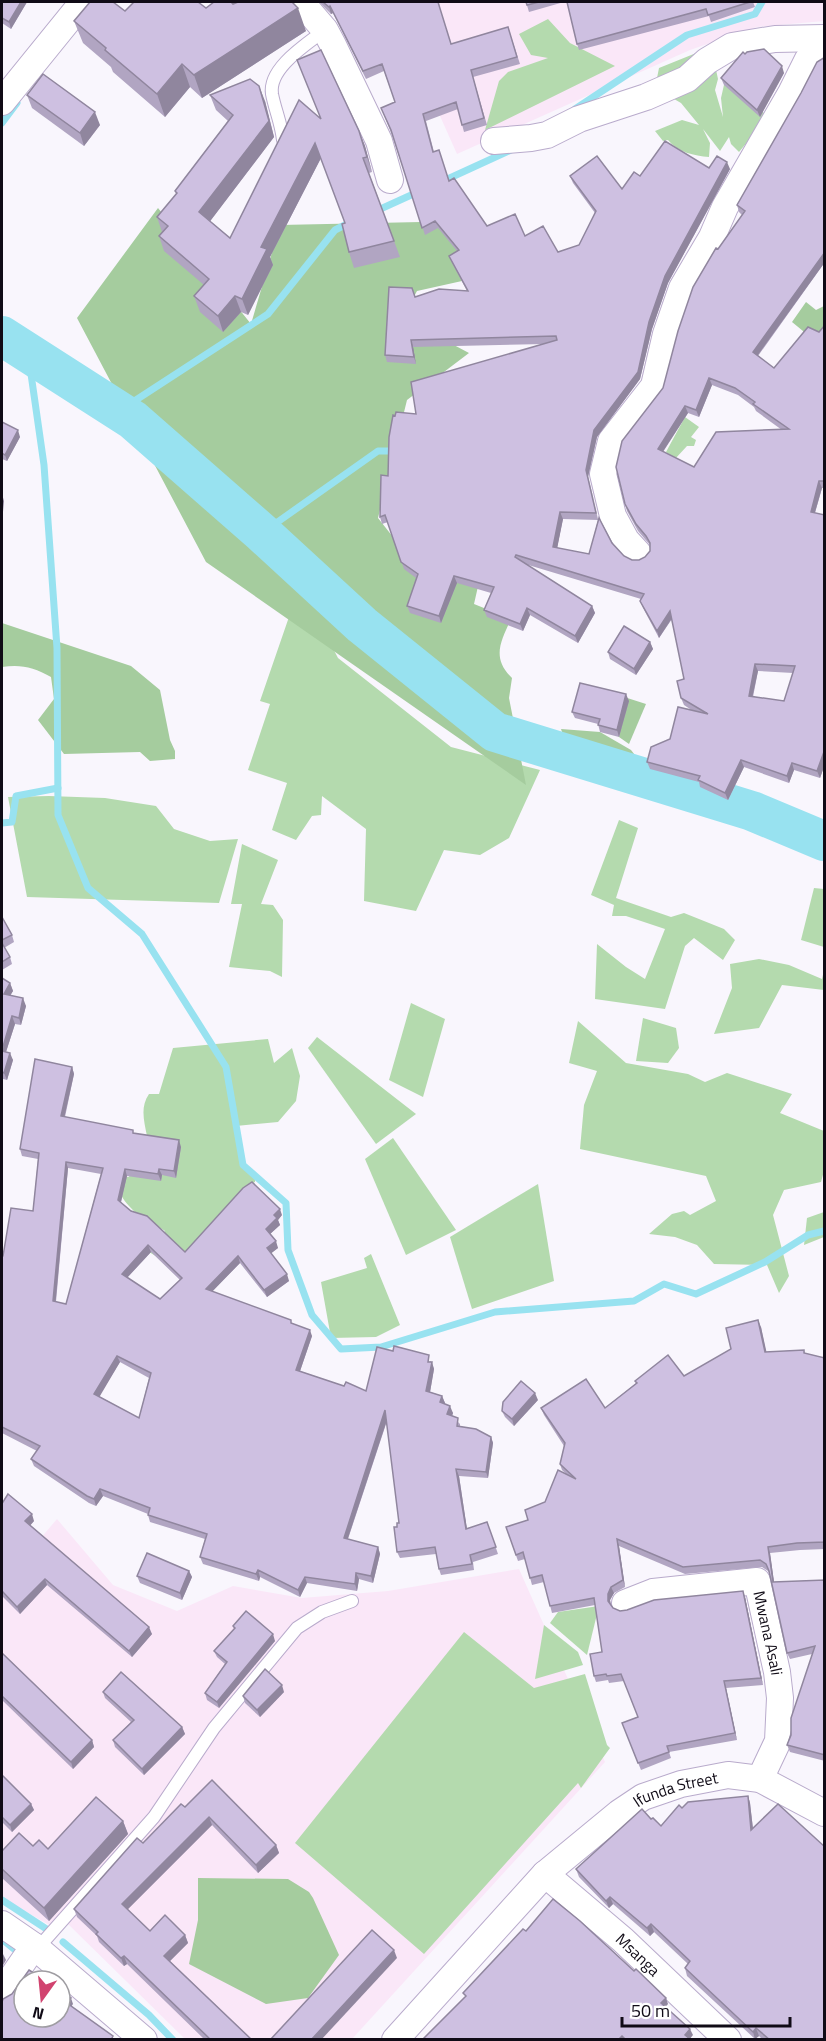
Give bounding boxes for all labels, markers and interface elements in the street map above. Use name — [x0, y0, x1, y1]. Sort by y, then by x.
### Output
street label: Mwana Asali — [747, 1589, 789, 1677]
street label: Ifunda Street — [628, 1765, 720, 1813]
street label: Msanga — [610, 1927, 666, 1982]
north arrow — [12, 1969, 72, 2029]
scale bar — [622, 1990, 790, 2028]
text: 50 m — [631, 1997, 670, 2024]
text: N — [30, 2000, 47, 2027]

